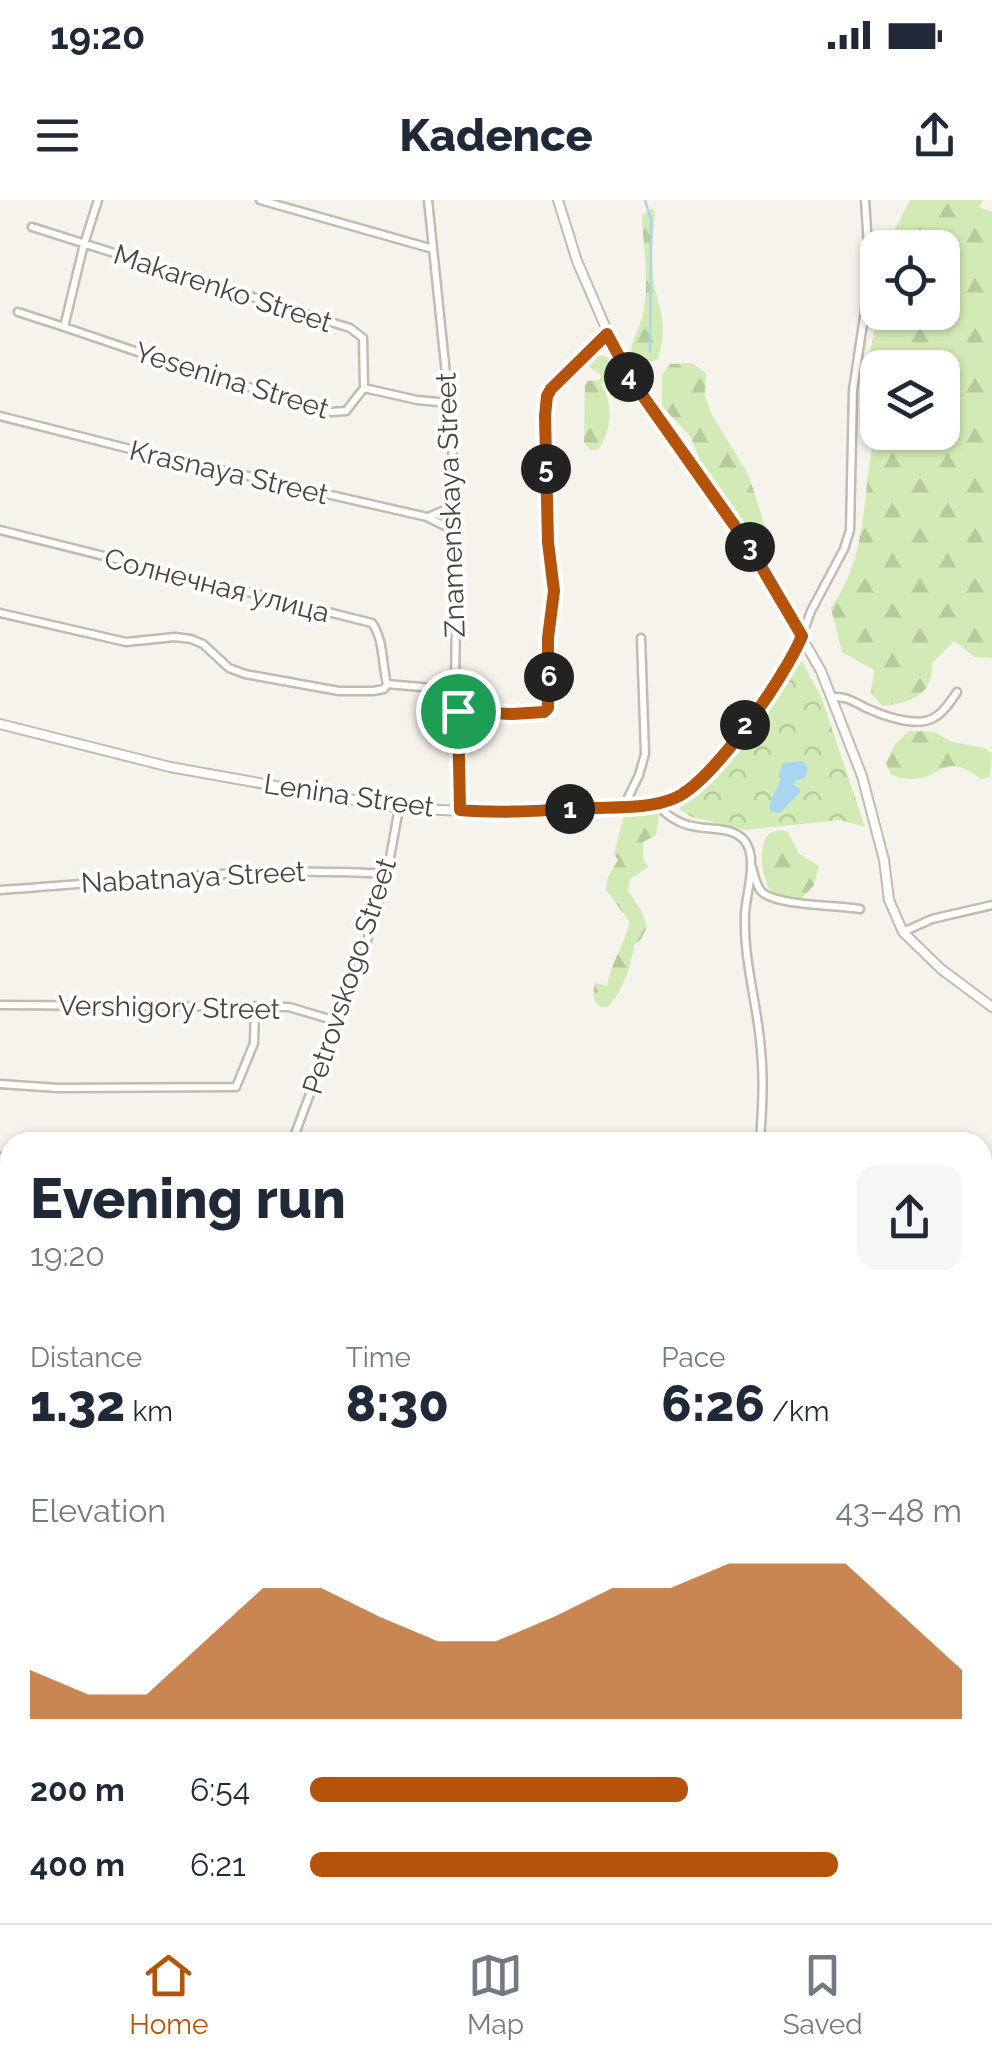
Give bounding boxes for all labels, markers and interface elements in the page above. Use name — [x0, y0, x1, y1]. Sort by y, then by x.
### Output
text: 19:20 — [50, 13, 145, 58]
icon: menu — [30, 108, 85, 163]
icon: share — [907, 108, 962, 163]
text: Kadence — [399, 109, 593, 162]
map controls — [860, 230, 960, 450]
button: locate — [860, 230, 960, 330]
street label: Makarenko Street — [110, 238, 337, 339]
street label: Yesenina Street — [131, 335, 333, 426]
button: layers — [860, 350, 960, 450]
pin: 4 — [604, 352, 654, 402]
text: 4 — [621, 360, 637, 393]
street label: Znamenskaya Street — [429, 371, 472, 638]
street label: Krasnaya Street — [127, 434, 332, 511]
pin: 5 — [521, 444, 571, 494]
text: 5 — [538, 452, 554, 485]
pin: 3 — [725, 522, 775, 572]
text: 3 — [742, 530, 758, 563]
street label: Солнечная улица — [101, 542, 333, 629]
pin: 6 — [524, 652, 574, 702]
text: 6 — [541, 660, 558, 693]
pin — [416, 669, 501, 754]
icon: arrive — [431, 684, 486, 739]
pin: 2 — [720, 700, 770, 750]
text: 2 — [737, 708, 753, 741]
street label: Lenina Street — [262, 767, 437, 824]
pin: 1 — [545, 784, 595, 834]
text: 1 — [563, 792, 577, 825]
street label: Petrovskogo Street — [296, 854, 403, 1098]
street label: Nabatnaya Street — [80, 855, 307, 900]
street label: Vershigory Street — [58, 989, 281, 1026]
button: share — [857, 1165, 962, 1270]
text: Evening run — [30, 1166, 346, 1231]
text: 19:20 — [30, 1236, 105, 1273]
text: Distance — [30, 1341, 142, 1374]
text: Time — [346, 1341, 411, 1374]
text: Pace — [661, 1341, 726, 1374]
text: 1.32 — [30, 1374, 125, 1433]
text: 8:30 — [346, 1374, 449, 1433]
text: 6:26 — [661, 1374, 765, 1433]
text: km — [125, 1395, 173, 1428]
text: /km — [765, 1395, 829, 1428]
text: Elevation — [30, 1492, 166, 1529]
text: 43–48 m — [835, 1492, 962, 1529]
text: 200 m — [30, 1771, 125, 1808]
text: 6:54 — [190, 1771, 250, 1808]
text: 400 m — [30, 1846, 125, 1883]
text: 6:21 — [190, 1846, 246, 1883]
tab: Home — [129, 1948, 209, 2041]
tab: Map — [467, 1948, 524, 2041]
tab: Saved — [783, 1948, 863, 2041]

